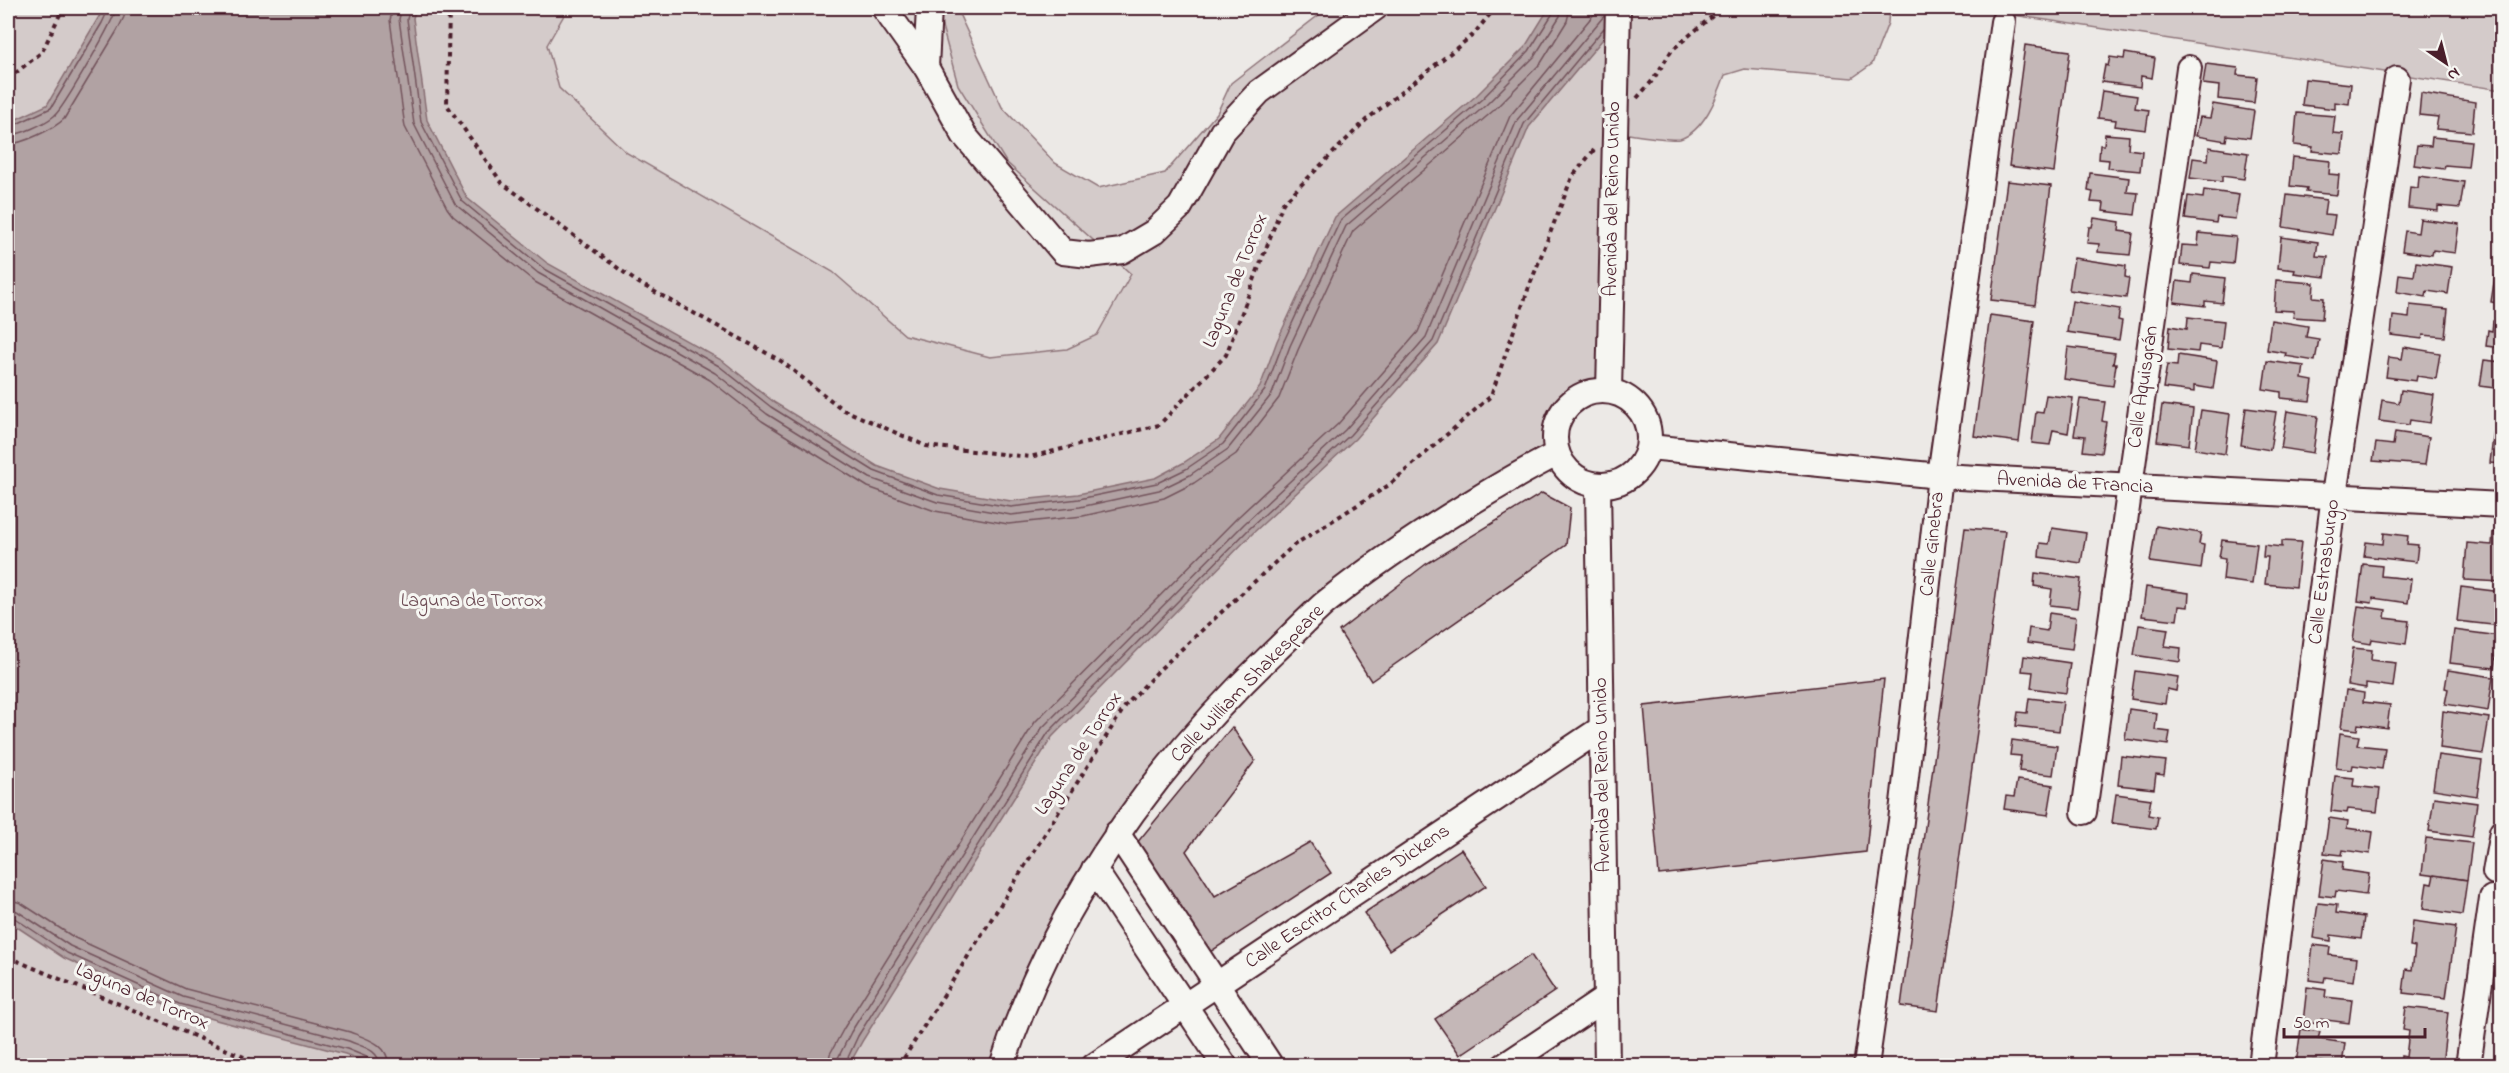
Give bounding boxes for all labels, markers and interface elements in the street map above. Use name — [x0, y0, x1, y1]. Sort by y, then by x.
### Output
north arrow — [2416, 33, 2476, 93]
text: N — [2442, 61, 2465, 87]
street label: Avenida del Reino Unido — [1597, 101, 1629, 297]
street label: Laguna de Torrox — [1196, 210, 1277, 353]
street label: Calle Aquisgrán — [2121, 324, 2168, 450]
street label: Avenida de Francia — [1996, 465, 2154, 503]
street label: Calle Ginebra — [1913, 490, 1953, 598]
street label: Calle Estrasburgo — [2302, 498, 2349, 646]
park label: Laguna de Torrox — [401, 587, 543, 617]
street label: Calle William Shakespeare — [1164, 598, 1332, 770]
street label: Avenida del Reino Unido — [1587, 677, 1619, 873]
street label: Laguna de Torrox — [1028, 686, 1131, 822]
street label: Calle Escritor Charles Dickens — [1240, 817, 1456, 977]
street label: Laguna de Torrox — [70, 956, 213, 1039]
scale bar — [2284, 1001, 2425, 1039]
text: 50 m — [2293, 1011, 2330, 1037]

